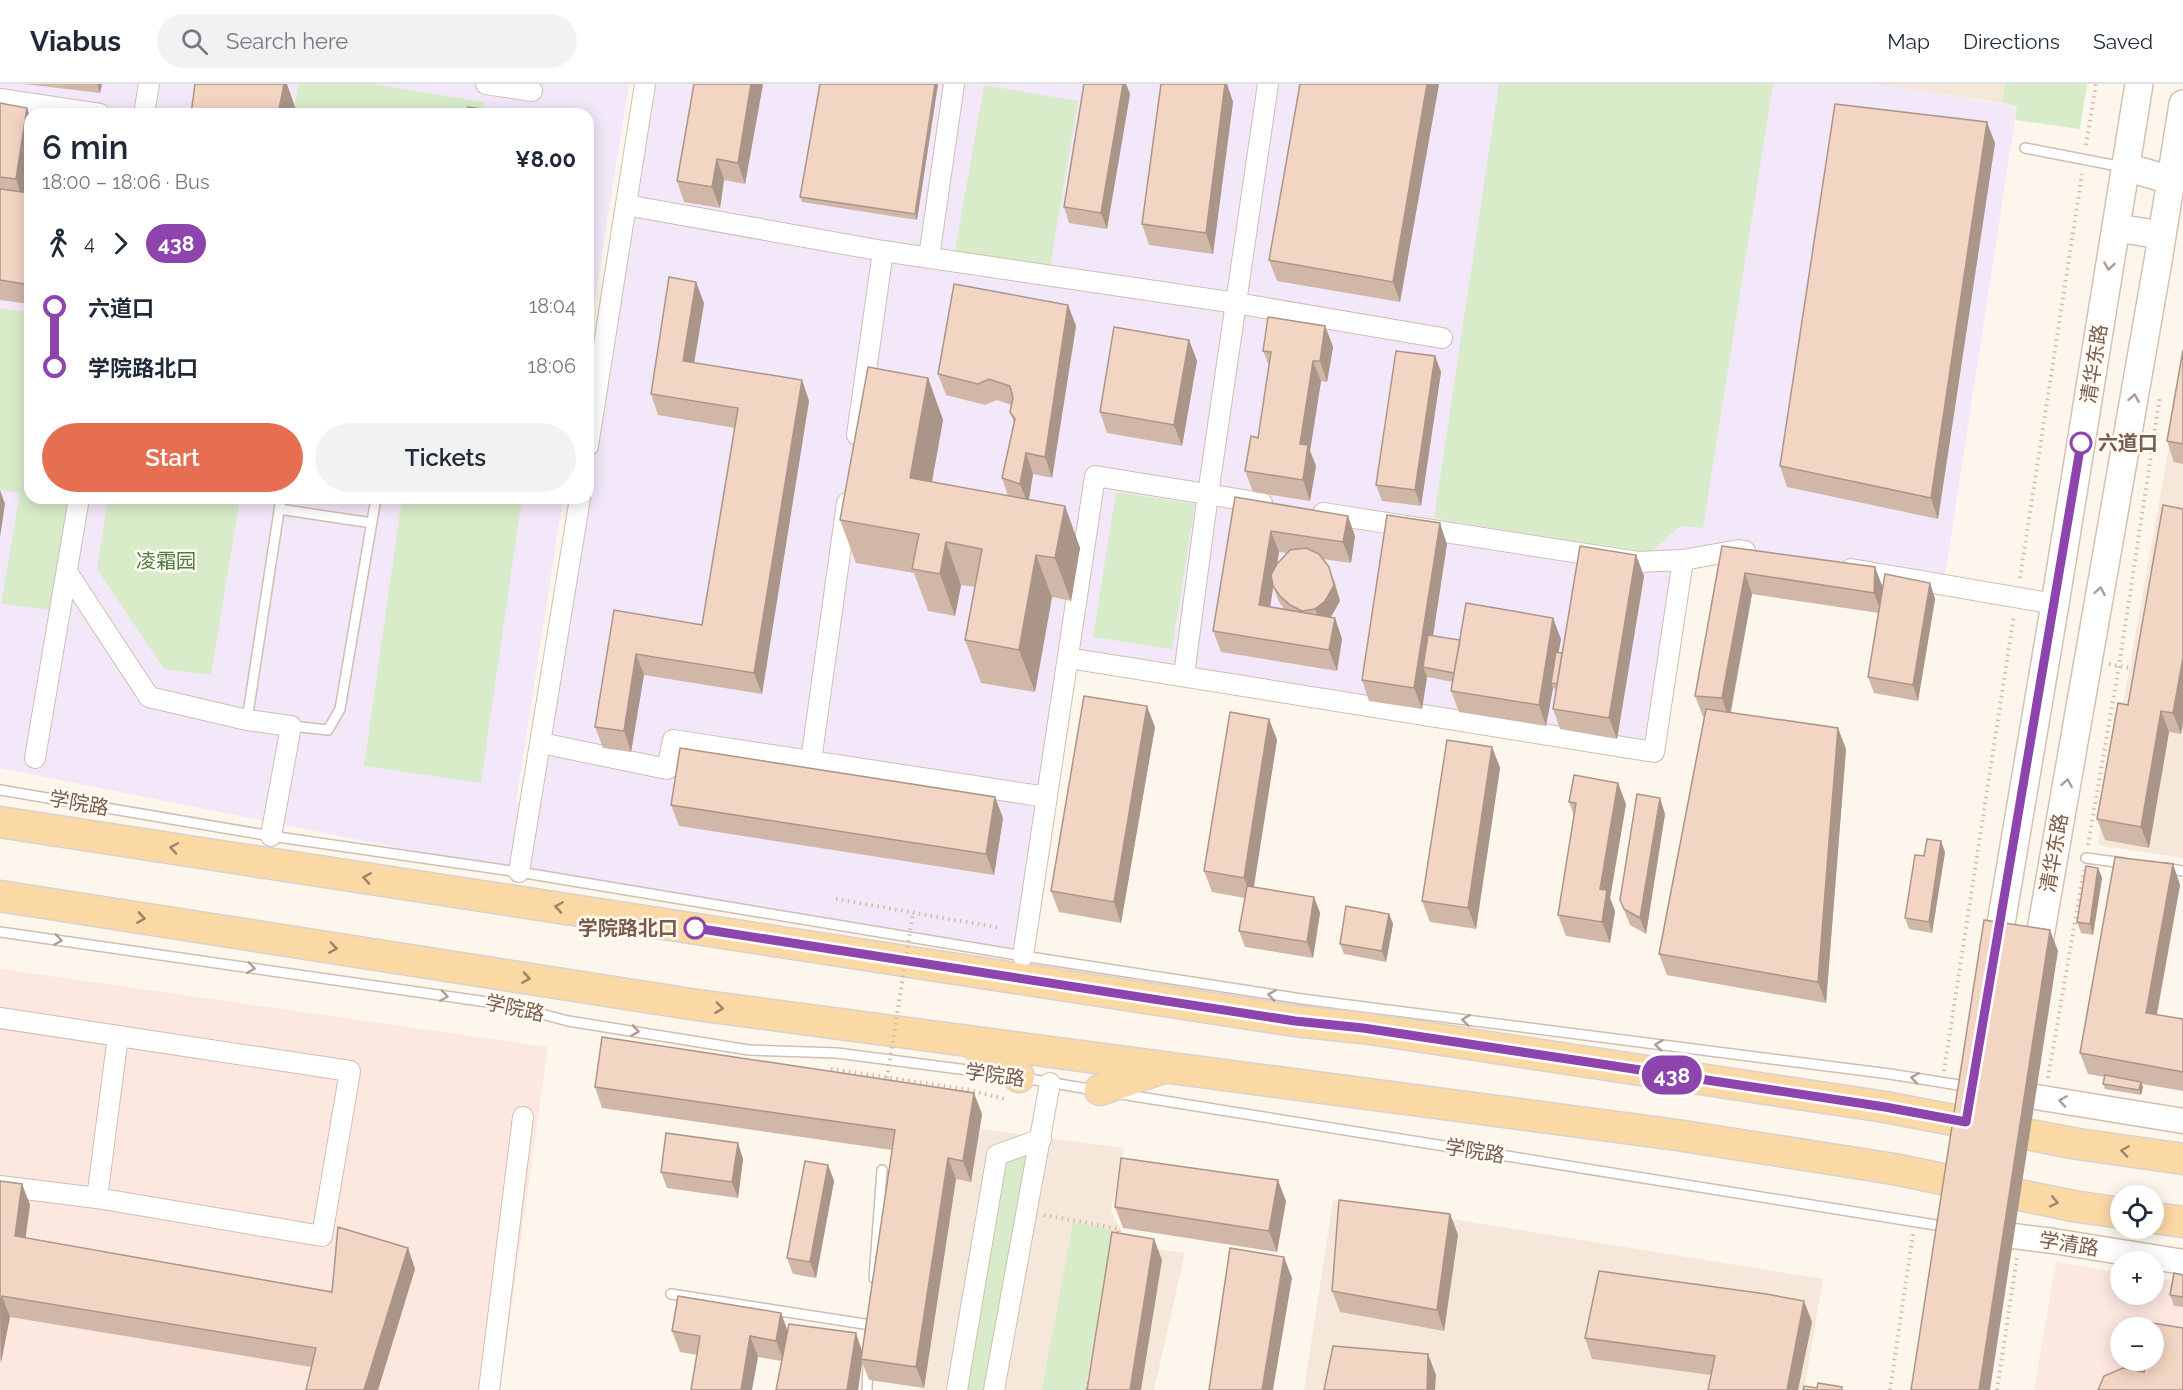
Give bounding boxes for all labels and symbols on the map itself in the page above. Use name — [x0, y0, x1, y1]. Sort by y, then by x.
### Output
one-way arrow — [2104, 261, 2116, 271]
street label: 清华东路 — [2076, 323, 2112, 405]
one-way arrow — [2127, 394, 2140, 404]
place label: 六道口 — [2098, 431, 2158, 455]
marker: 六道口 — [2070, 432, 2092, 454]
park label: 凌霜园 — [136, 549, 196, 573]
one-way arrow — [2093, 586, 2106, 596]
one-way arrow — [2060, 778, 2072, 787]
street label: 学院路 — [47, 786, 111, 820]
street label: 清华东路 — [2035, 812, 2073, 894]
one-way arrow — [169, 842, 179, 854]
one-way arrow — [362, 872, 371, 884]
one-way arrow — [555, 902, 564, 914]
one-way arrow — [136, 912, 145, 924]
place label: 学院路北口 — [578, 916, 678, 940]
marker: 学院路北口 — [684, 917, 706, 939]
one-way arrow — [53, 934, 63, 946]
one-way arrow — [329, 942, 338, 954]
one-way arrow — [246, 961, 256, 974]
one-way arrow — [522, 972, 531, 984]
one-way arrow — [439, 989, 449, 1001]
one-way arrow — [1268, 989, 1277, 1001]
street label: 学院路 — [483, 990, 547, 1026]
one-way arrow — [714, 1001, 724, 1013]
one-way arrow — [1461, 1014, 1470, 1027]
one-way arrow — [631, 1025, 640, 1037]
one-way arrow — [1655, 1039, 1664, 1051]
line badge: 438 — [1638, 1056, 1706, 1094]
street label: 学院路 — [964, 1059, 1026, 1091]
one-way arrow — [1911, 1072, 1920, 1084]
one-way arrow — [2058, 1095, 2068, 1108]
street label: 学院路 — [1443, 1134, 1507, 1168]
one-way arrow — [2121, 1145, 2130, 1157]
one-way arrow — [2049, 1195, 2059, 1208]
street label: 学清路 — [2037, 1227, 2101, 1261]

